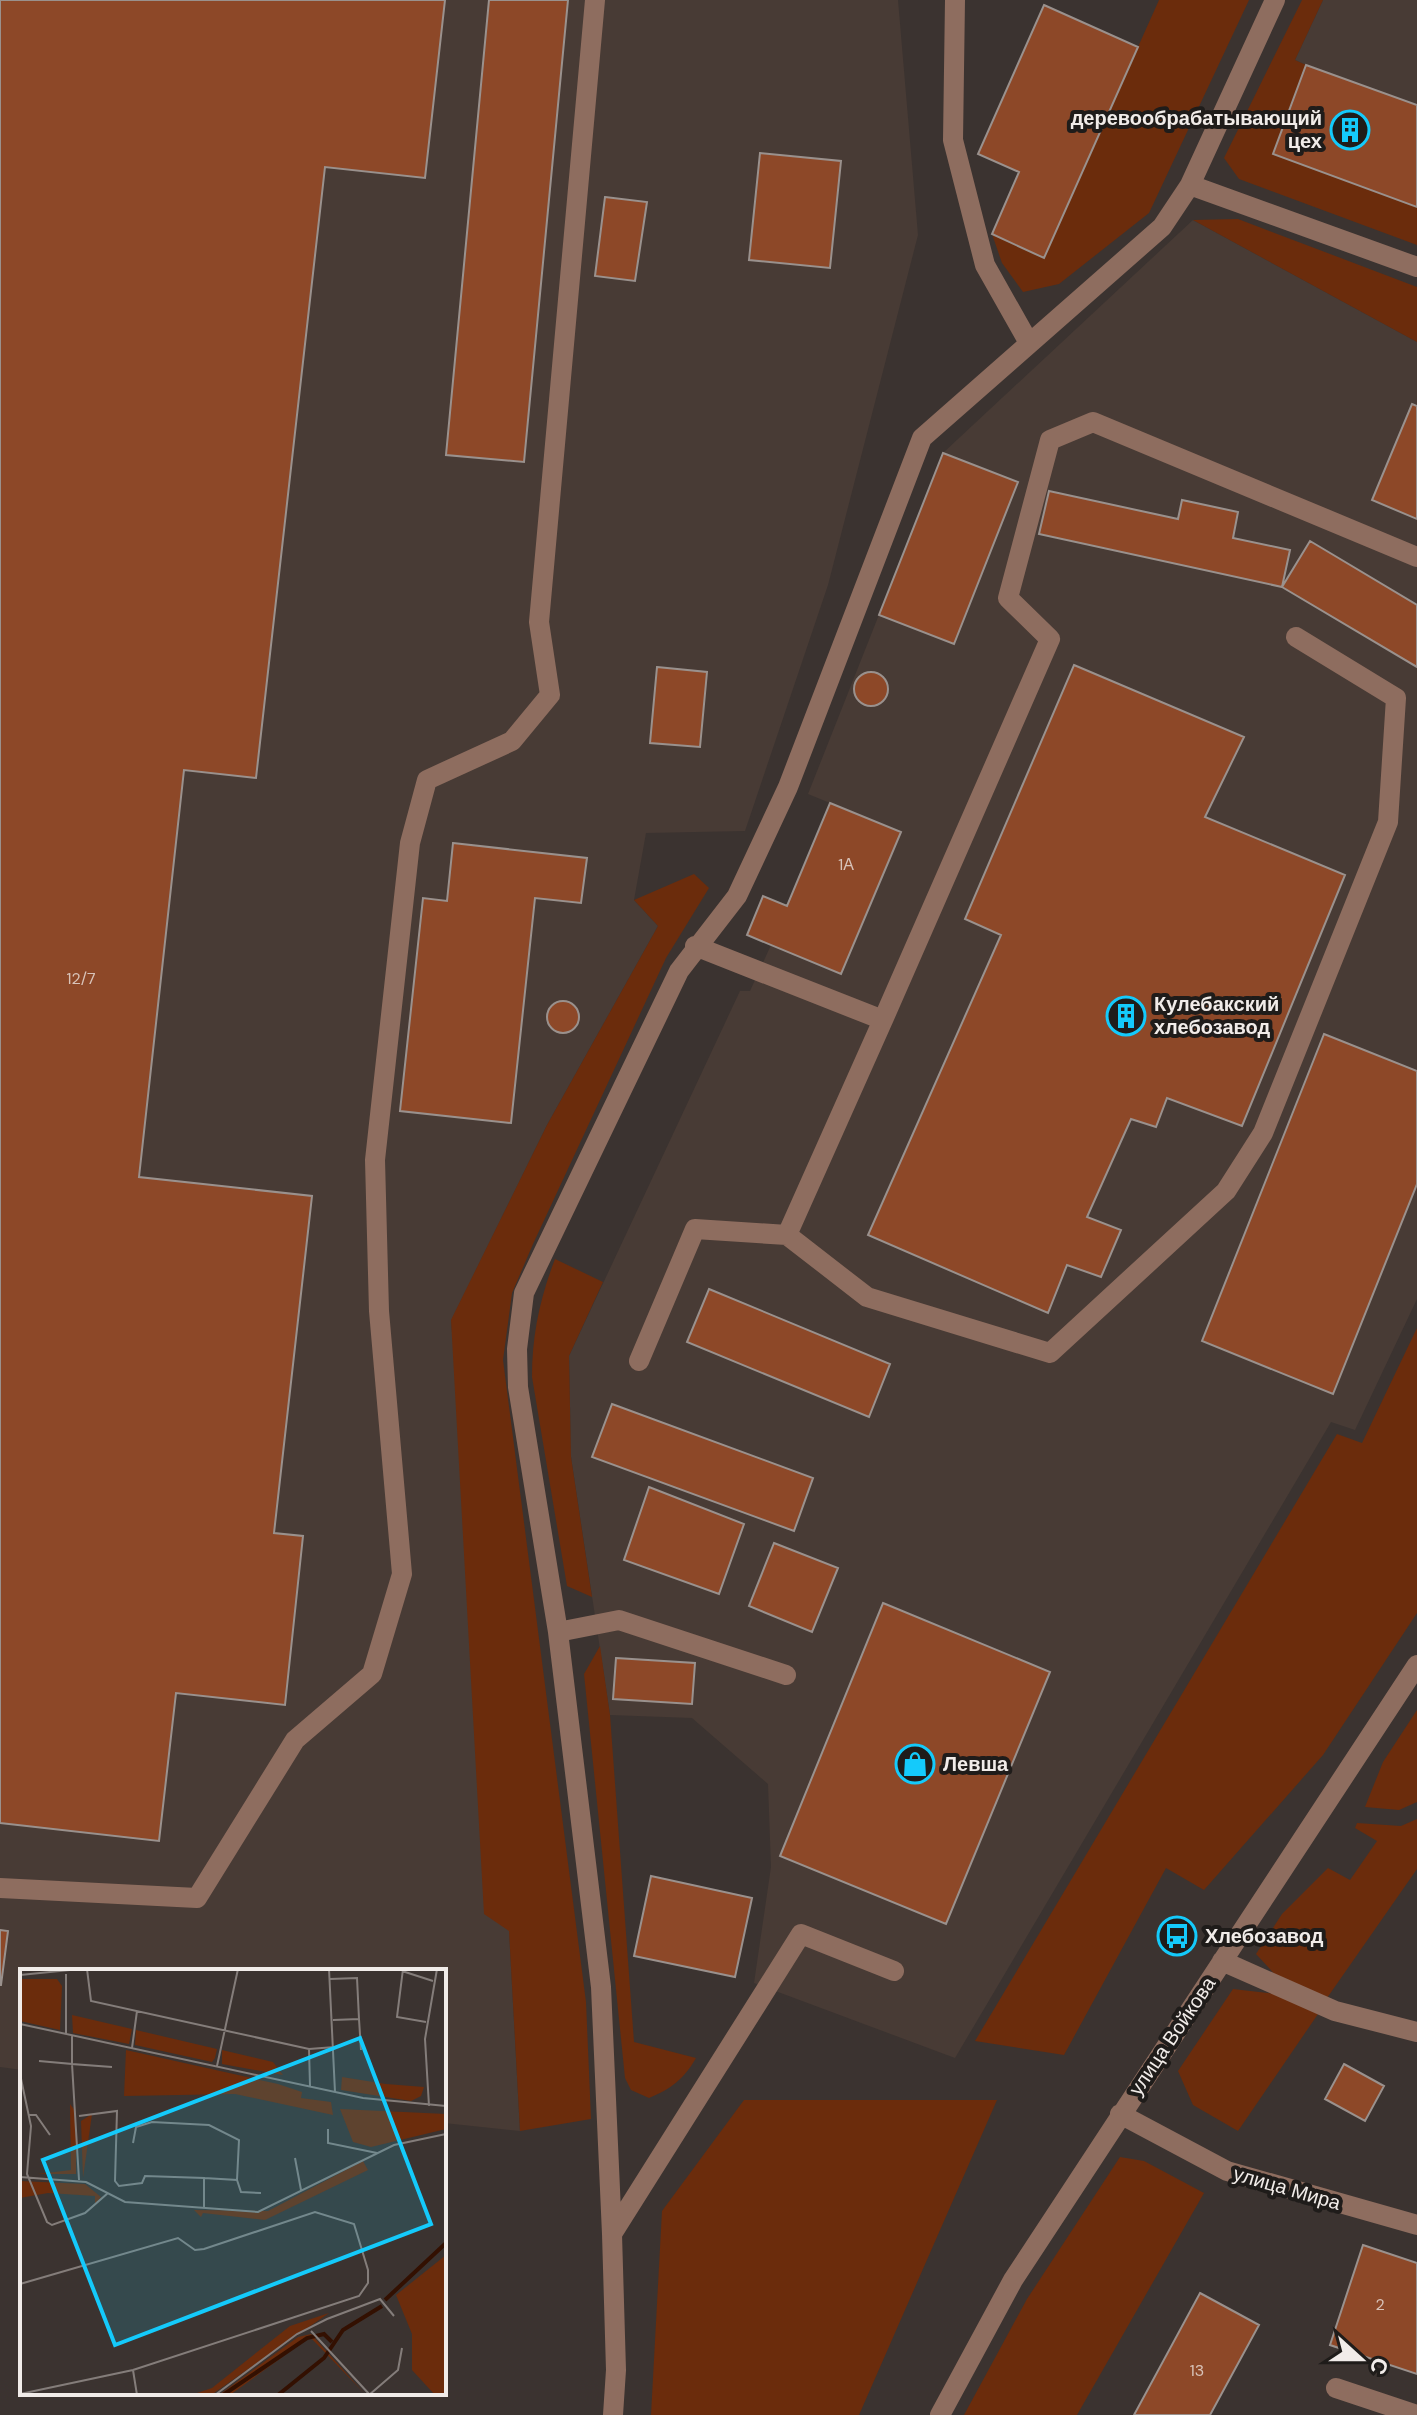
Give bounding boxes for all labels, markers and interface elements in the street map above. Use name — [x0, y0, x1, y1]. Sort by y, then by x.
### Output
place label: деревообрабатывающий цех — [1071, 105, 1322, 154]
building icon: деревообрабатывающий цех — [1329, 109, 1371, 151]
house number: 1А — [838, 854, 854, 875]
house number: 12/7 — [66, 968, 96, 989]
place label: Кулебакский хлебозавод — [1154, 991, 1279, 1040]
building icon: Кулебакский хлебозавод — [1105, 995, 1147, 1037]
shop icon: Левша — [894, 1743, 936, 1785]
place label: Левша — [943, 1751, 1009, 1777]
bus stop icon: Хлебозавод — [1156, 1915, 1198, 1957]
place label: Хлебозавод — [1205, 1923, 1324, 1949]
inset map — [20, 1969, 446, 2395]
street label: улица Войкова — [1123, 1971, 1222, 2100]
street label: улица Мира — [1230, 2160, 1344, 2216]
house number: 2 — [1375, 2294, 1385, 2315]
north arrow — [1321, 2319, 1401, 2399]
text: С — [1363, 2353, 1396, 2379]
house number: 13 — [1190, 2360, 1204, 2381]

